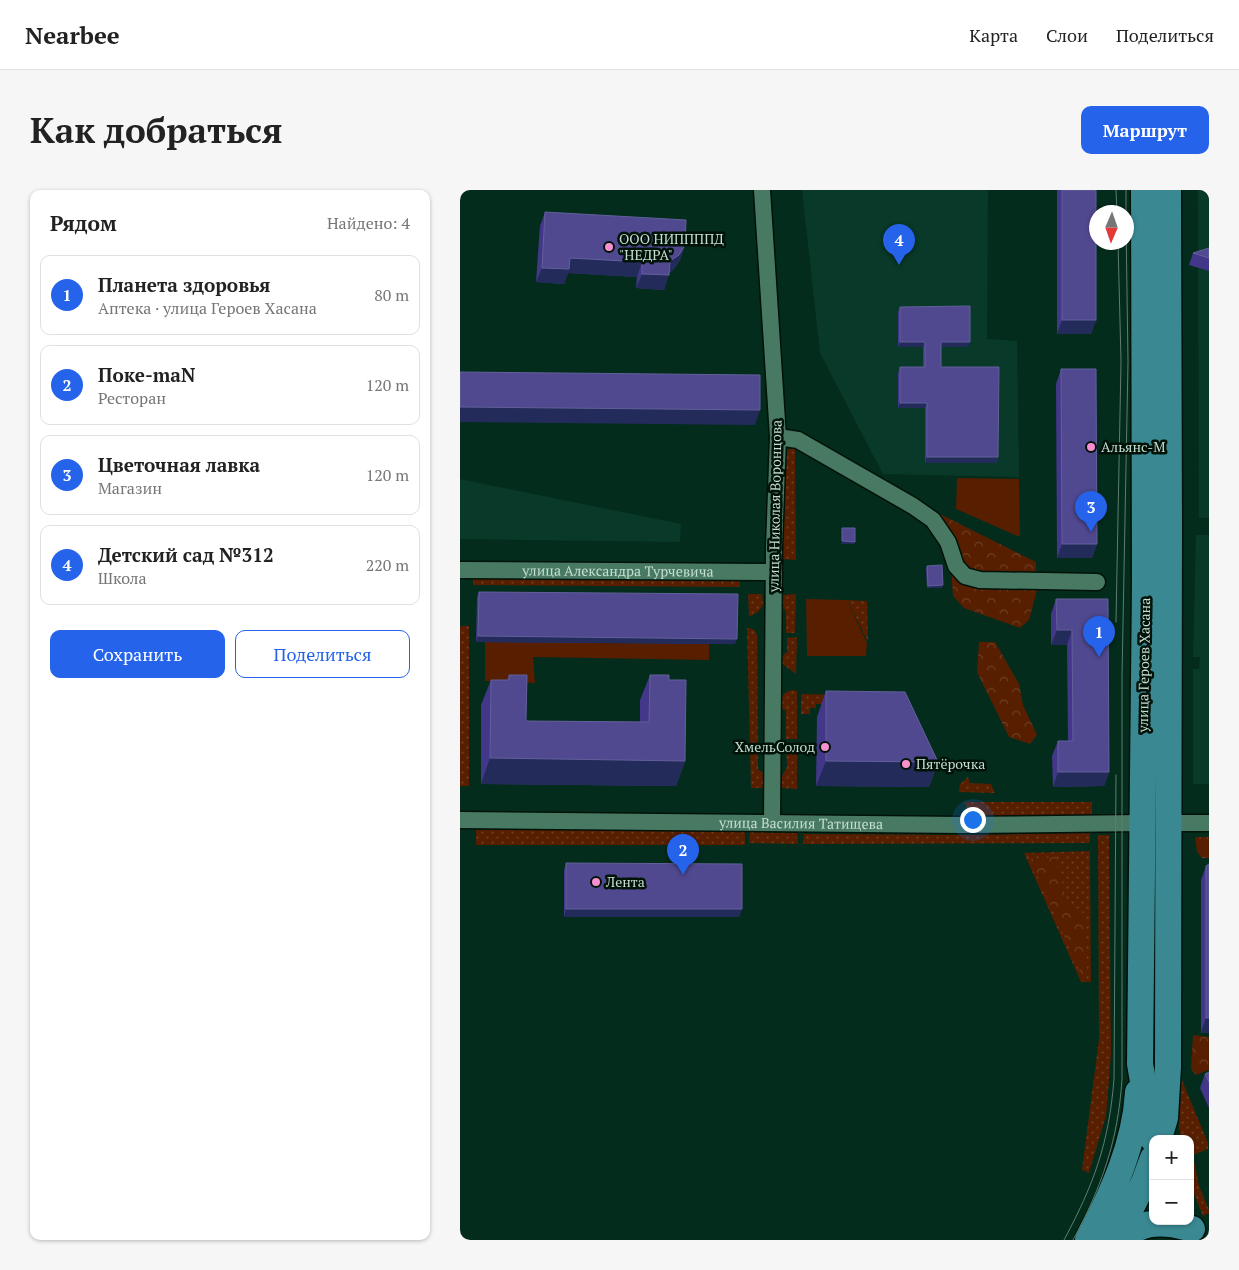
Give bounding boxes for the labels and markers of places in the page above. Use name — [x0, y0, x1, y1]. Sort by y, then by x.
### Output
pin: 4 — [883, 224, 915, 265]
place label: ООО НИППППД "НЕДРА" — [619, 229, 724, 264]
marker: ООО НИППППД "НЕДРА" — [603, 241, 615, 253]
place label: Альянс-М — [1101, 437, 1165, 456]
marker: Альянс-М — [1085, 441, 1097, 453]
pin: 3 — [1075, 491, 1107, 532]
pin: 1 — [1083, 616, 1115, 657]
place label: ХмельСолод — [735, 737, 815, 756]
marker: ХмельСолод — [819, 741, 831, 753]
place label: Пятёрочка — [916, 754, 985, 773]
marker: Пятёрочка — [900, 758, 912, 770]
pin: 2 — [667, 834, 699, 875]
place label: Лента — [605, 872, 645, 891]
marker: Лента — [590, 876, 602, 888]

